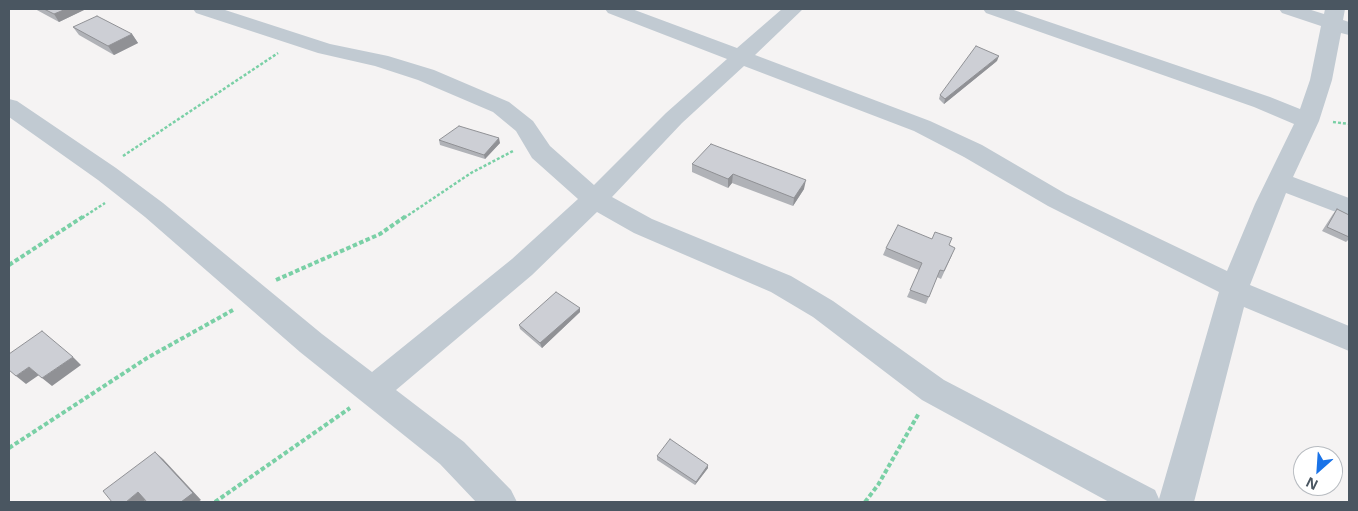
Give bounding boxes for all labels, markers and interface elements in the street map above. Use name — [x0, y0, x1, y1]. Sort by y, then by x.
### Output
north arrow — [1293, 446, 1343, 496]
text: N — [1302, 473, 1321, 495]

